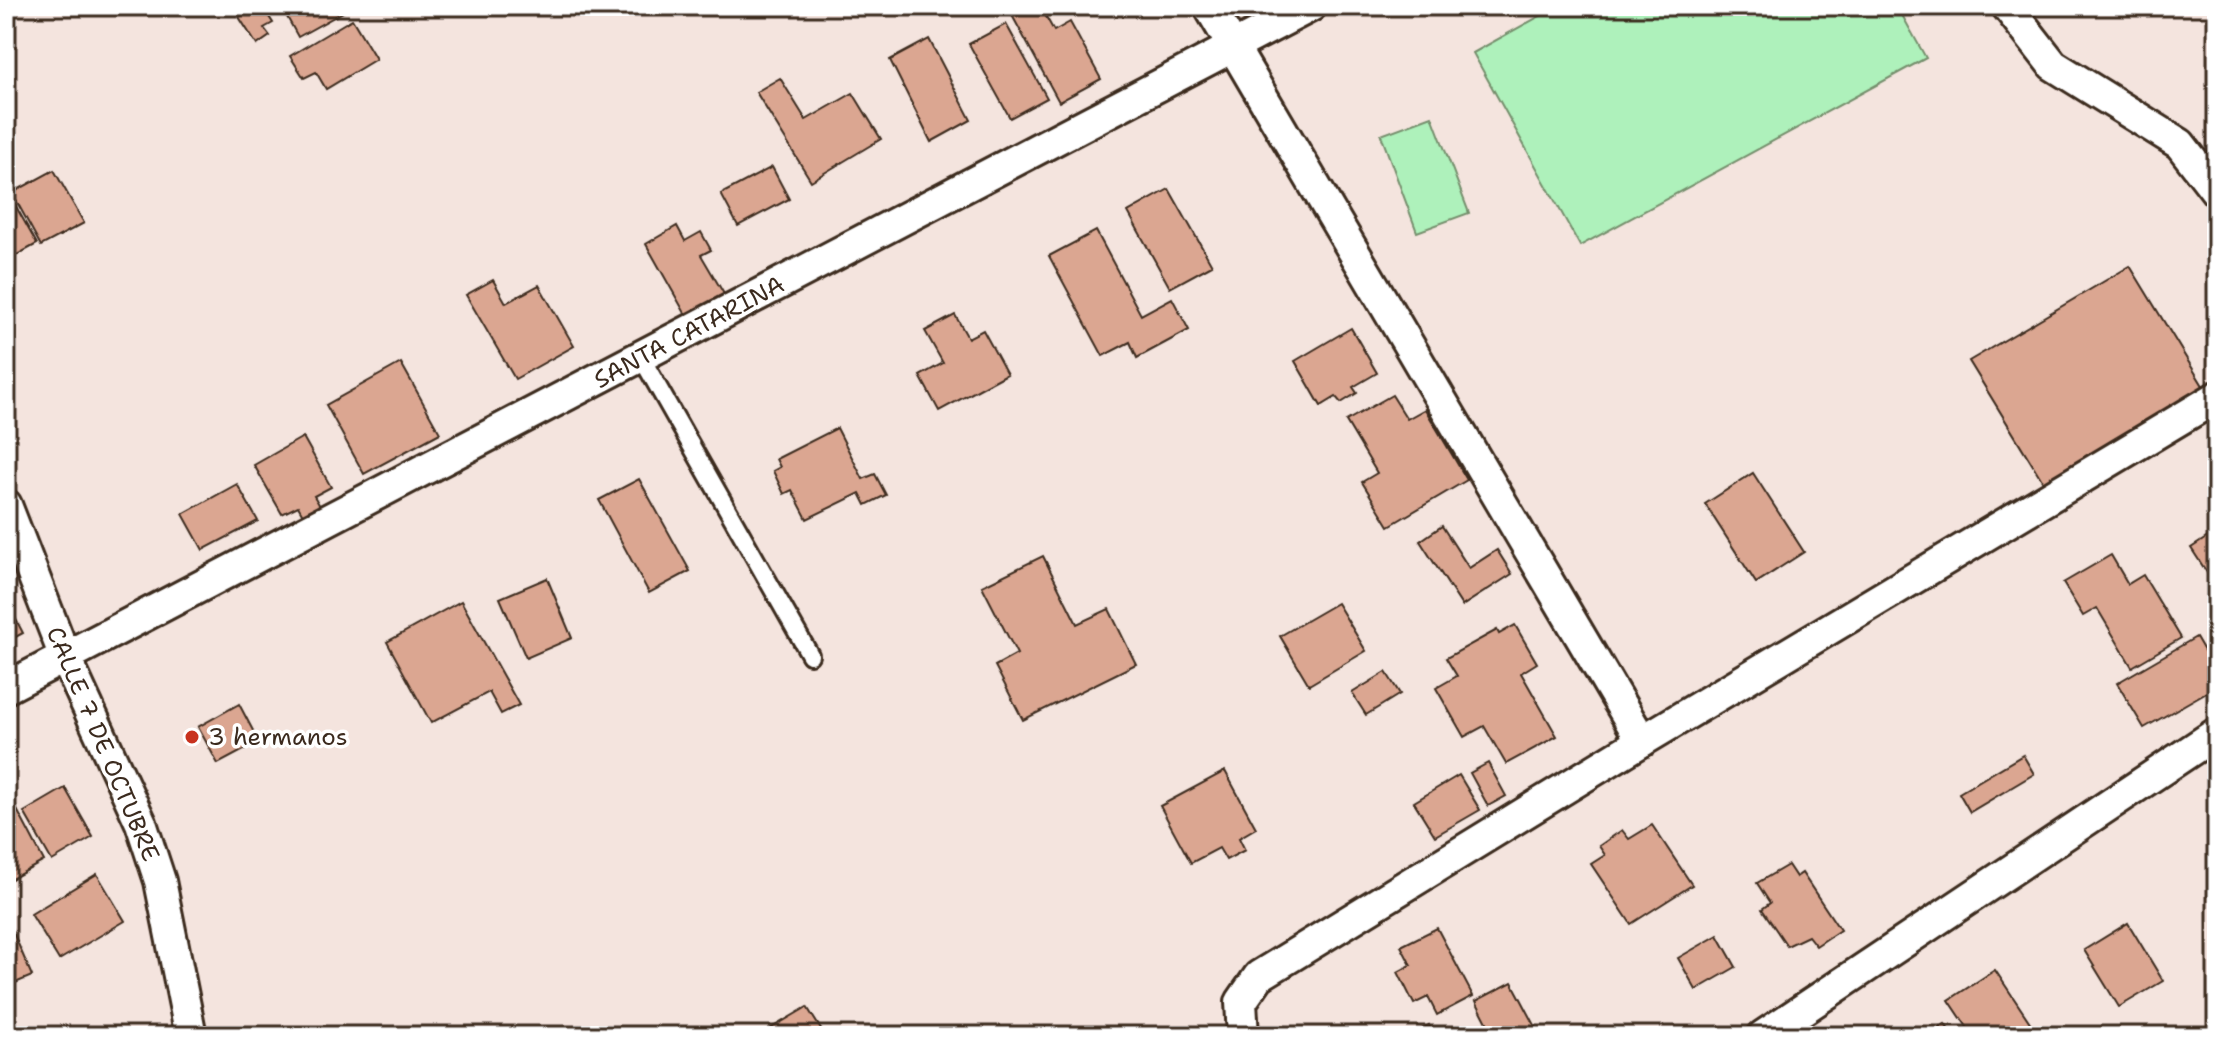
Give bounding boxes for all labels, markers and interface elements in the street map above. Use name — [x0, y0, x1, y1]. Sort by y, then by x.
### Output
street label: SANTA CATARINA — [588, 268, 790, 396]
street label: CALLE 7 DE OCTUBRE — [39, 622, 167, 866]
place label: 3 hermanos — [208, 721, 348, 753]
marker: 3 hermanos — [183, 728, 201, 746]

